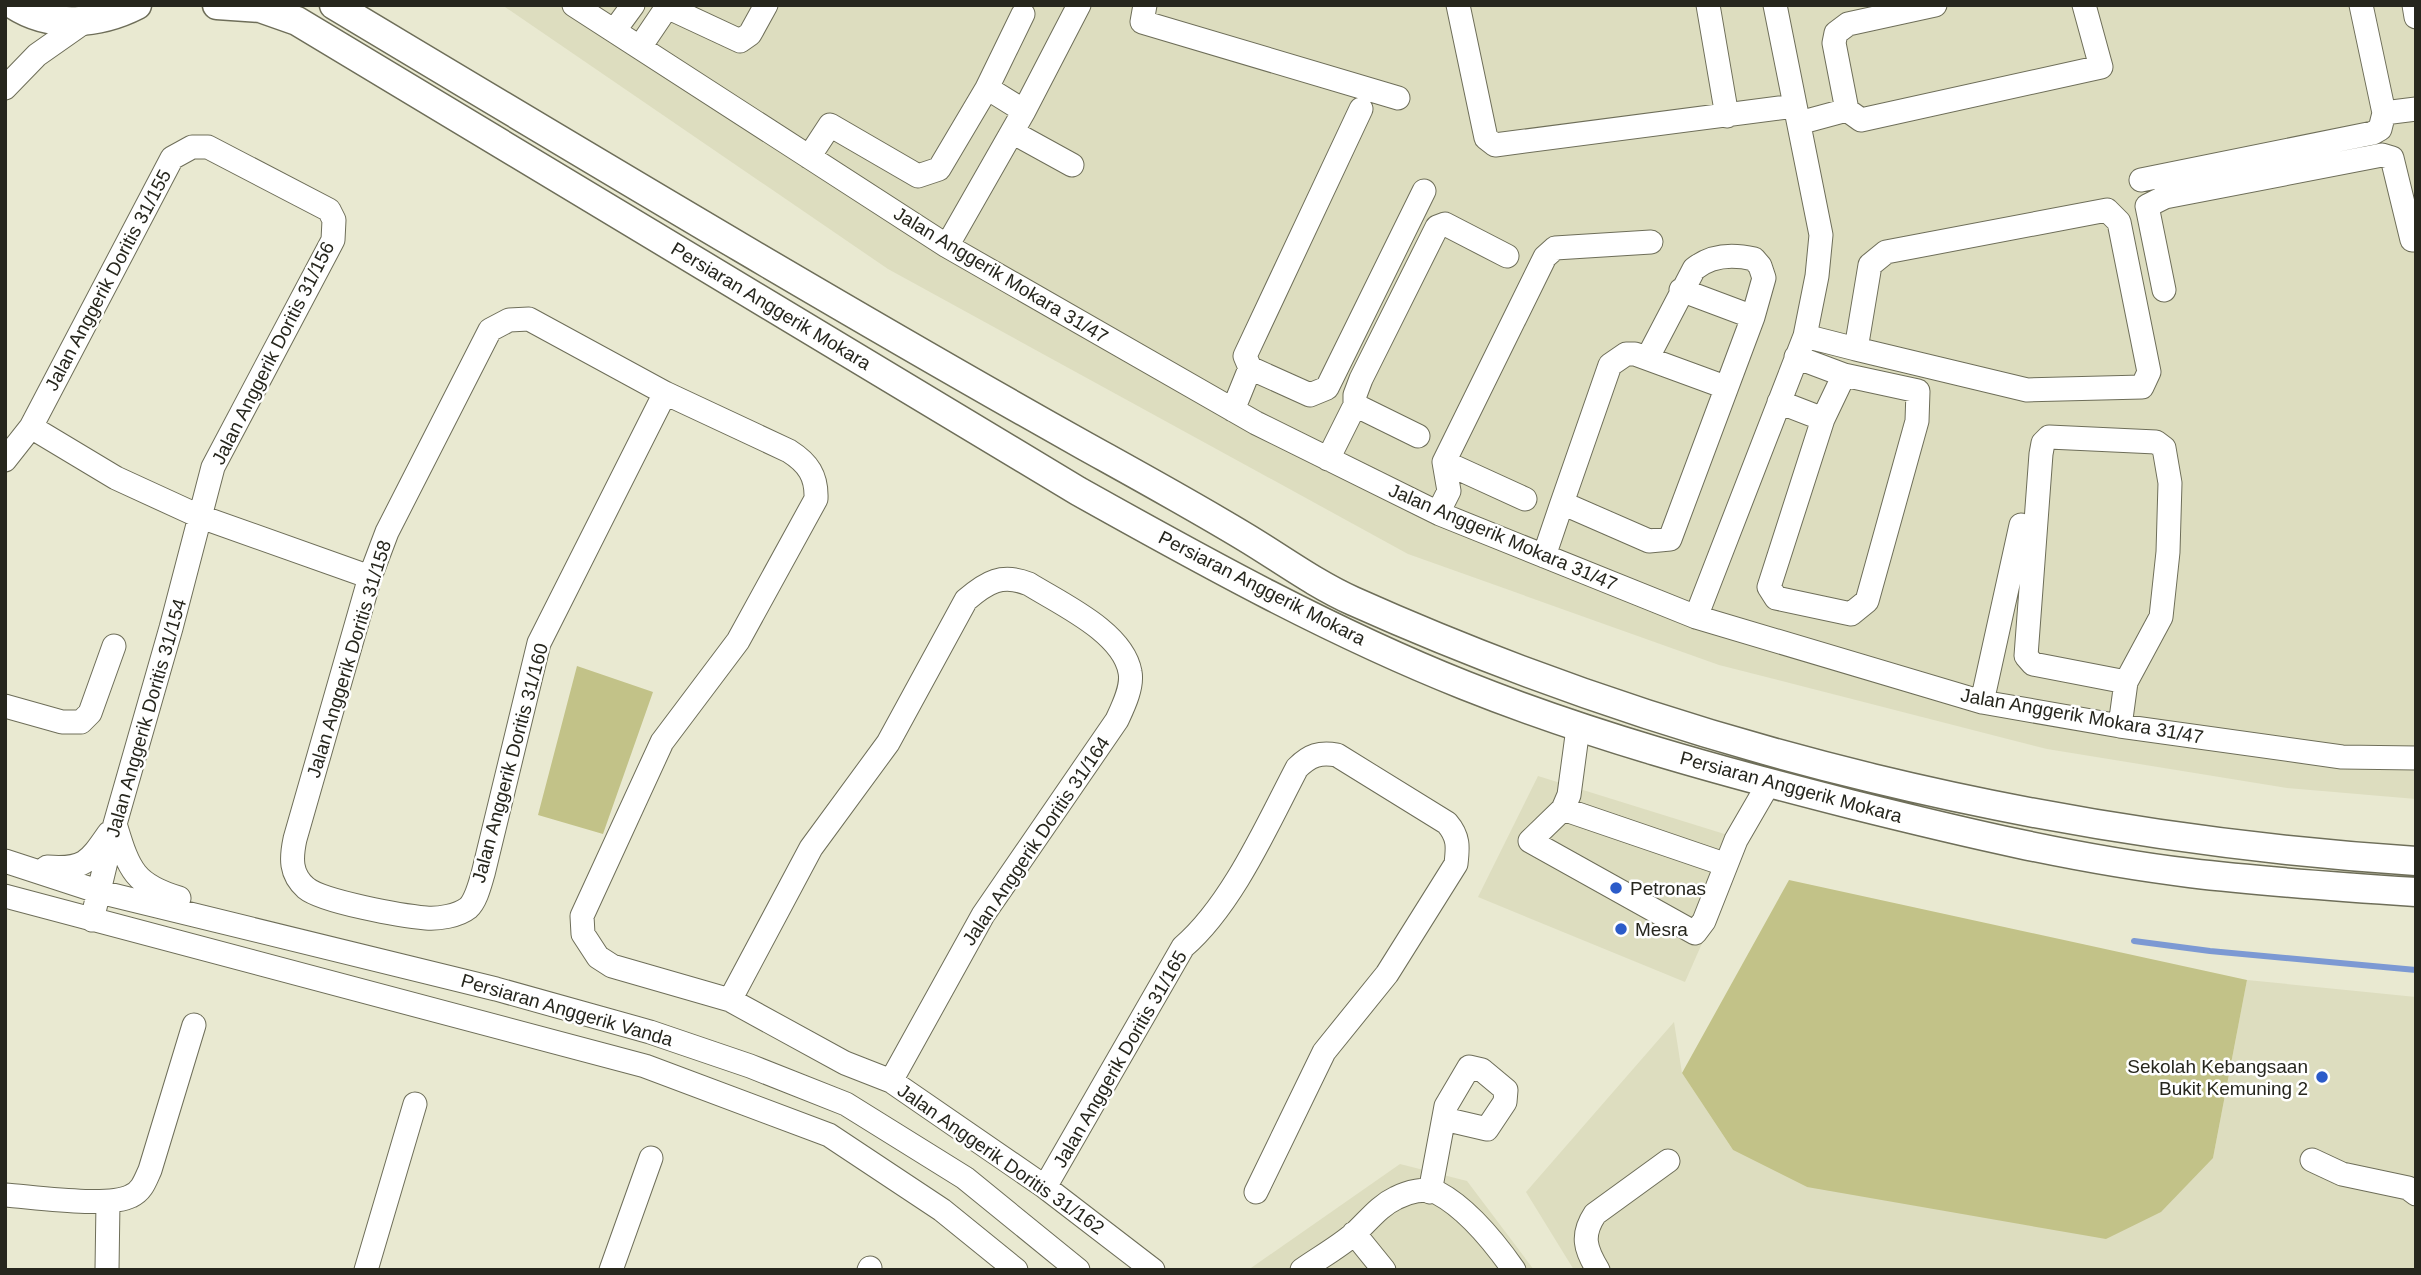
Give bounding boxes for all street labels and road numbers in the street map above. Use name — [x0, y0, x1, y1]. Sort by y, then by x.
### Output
street label: Jalan Anggerik Doritis 31/155 — [41, 166, 175, 394]
street label: Jalan Anggerik Mokara 31/47 — [890, 203, 1112, 347]
street label: Jalan Anggerik Doritis 31/156 — [208, 238, 338, 468]
street label: Persiaran Anggerik Mokara — [667, 238, 875, 374]
street label: Jalan Anggerik Mokara 31/47 — [1386, 479, 1620, 595]
street label: Persiaran Anggerik Mokara — [1155, 527, 1369, 650]
street label: Jalan Anggerik Doritis 31/158 — [303, 538, 395, 780]
street label: Jalan Anggerik Doritis 31/154 — [102, 596, 190, 840]
street label: Jalan Anggerik Doritis 31/160 — [468, 641, 552, 885]
street label: Jalan Anggerik Mokara 31/47 — [1959, 684, 2205, 748]
street label: Jalan Anggerik Doritis 31/164 — [958, 732, 1114, 949]
street label: Persiaran Anggerik Mokara — [1678, 747, 1905, 827]
street label: Jalan Anggerik Doritis 31/165 — [1049, 947, 1191, 1171]
street label: Persiaran Anggerik Vanda — [459, 970, 676, 1050]
street label: Jalan Anggerik Doritis 31/162 — [894, 1080, 1108, 1238]

